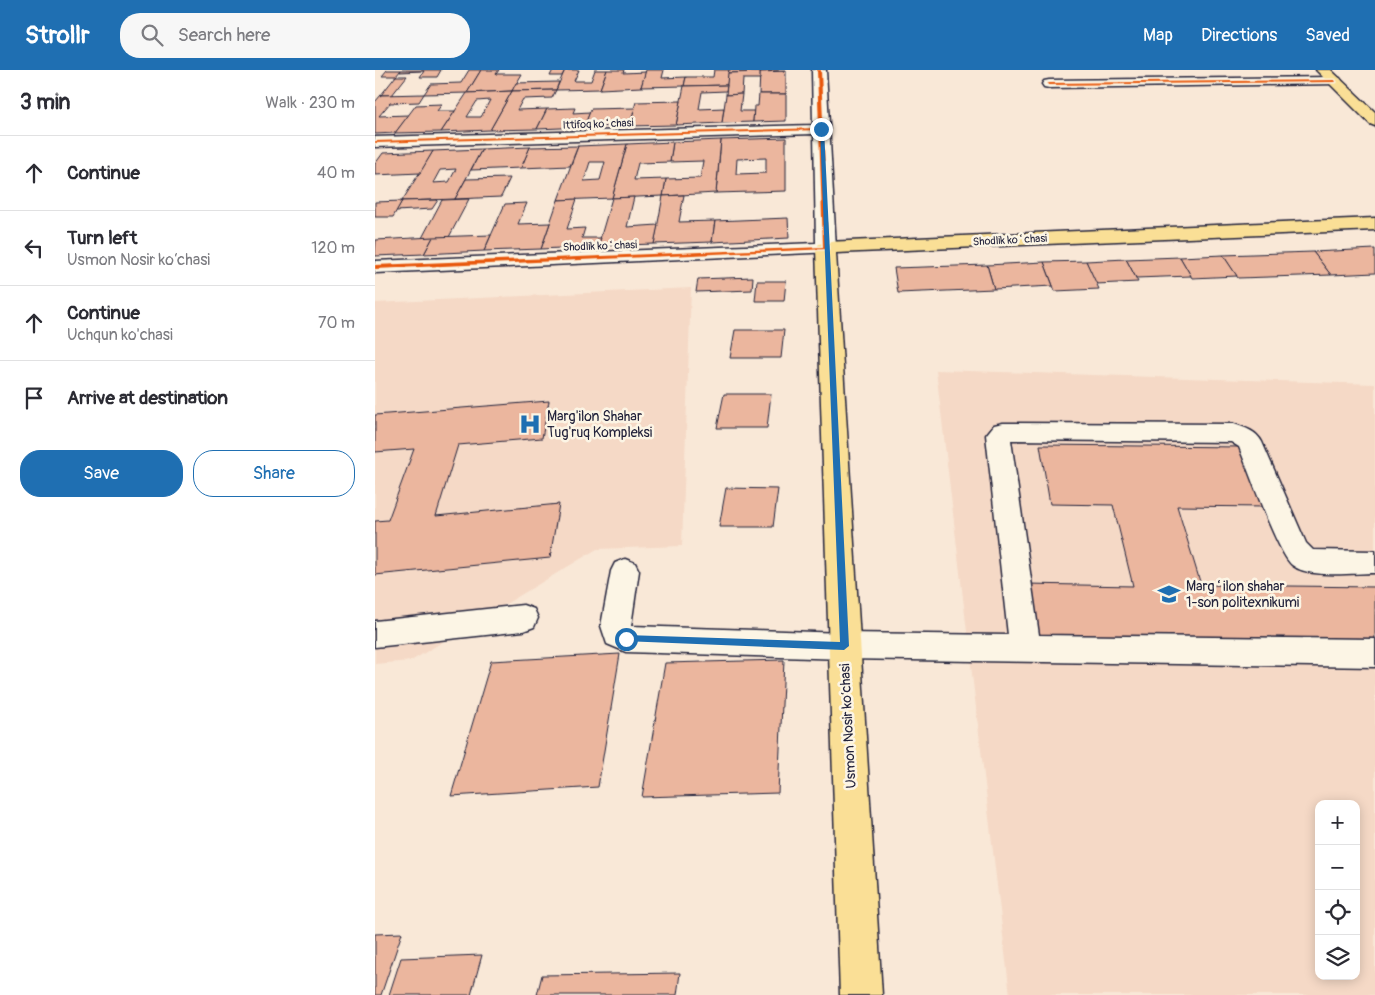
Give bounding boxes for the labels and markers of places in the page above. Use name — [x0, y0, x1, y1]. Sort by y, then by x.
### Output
place label: Marg'ilon Shahar Tug'ruq Kompleksi — [547, 408, 653, 441]
hospital icon: Marg'ilon Shahar Tug'ruq Kompleksi — [517, 411, 543, 437]
place label: Margʻilon shahar 1-son politexnikumi — [1186, 578, 1300, 611]
school or university icon: Margʻilon shahar 1-son politexnikumi — [1156, 581, 1182, 607]

